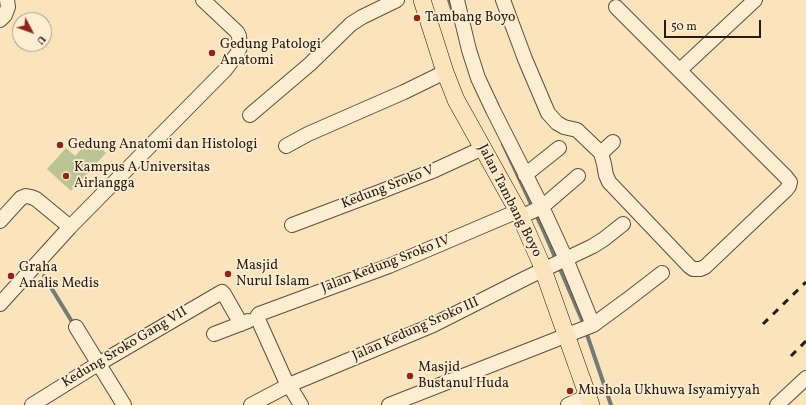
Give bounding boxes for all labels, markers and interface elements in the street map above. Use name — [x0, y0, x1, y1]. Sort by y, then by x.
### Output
place label: Tambang Boyo — [425, 10, 516, 26]
north arrow — [12, 12, 52, 52]
scale bar — [666, 12, 763, 38]
marker: Tambang Boyo — [412, 13, 422, 23]
text: 50 m — [671, 19, 697, 35]
text: U — [33, 32, 49, 47]
place label: Gedung Patologi Anatomi — [220, 37, 321, 70]
marker: Gedung Patologi Anatomi — [207, 48, 217, 58]
place label: Gedung Anatomi dan Histologi — [68, 137, 257, 153]
marker: Gedung Anatomi dan Histologi — [55, 140, 65, 150]
street label: Jalan Tambang Boyo — [473, 142, 545, 260]
place label: Kampus A Universitas Airlangga — [74, 160, 210, 192]
street label: Kedung Sroko V — [339, 163, 437, 213]
marker: Kampus A Universitas Airlangga — [61, 171, 71, 181]
street label: Jalan Kedung Sroko IV — [319, 233, 453, 297]
place label: Masjid Nurul Islam — [236, 258, 310, 290]
place label: Graha Analis Medis — [19, 260, 99, 292]
marker: Masjid Nurul Islam — [223, 269, 233, 279]
marker: Graha Analis Medis — [6, 271, 16, 281]
street label: Jalan Kedung Sroko III — [350, 294, 482, 366]
street label: Kedung Sroko Gang VII — [59, 304, 191, 392]
place label: Masjid Bustanul Huda — [418, 360, 509, 392]
marker: Masjid Bustanul Huda — [405, 371, 415, 381]
place label: Mushola Ukhuwa Isyamiyyah — [578, 383, 760, 399]
marker: Mushola Ukhuwa Isyamiyyah — [565, 386, 575, 396]

